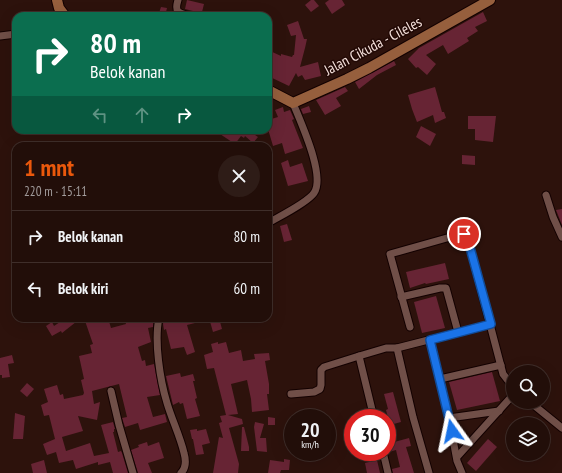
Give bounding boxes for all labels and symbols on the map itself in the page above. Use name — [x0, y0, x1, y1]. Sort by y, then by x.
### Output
street label: Jalan Cikuda - Cileles — [320, 12, 425, 80]
pin — [447, 217, 481, 251]
speed limit sign: 30 — [344, 409, 396, 461]
position arrow — [431, 410, 473, 452]

